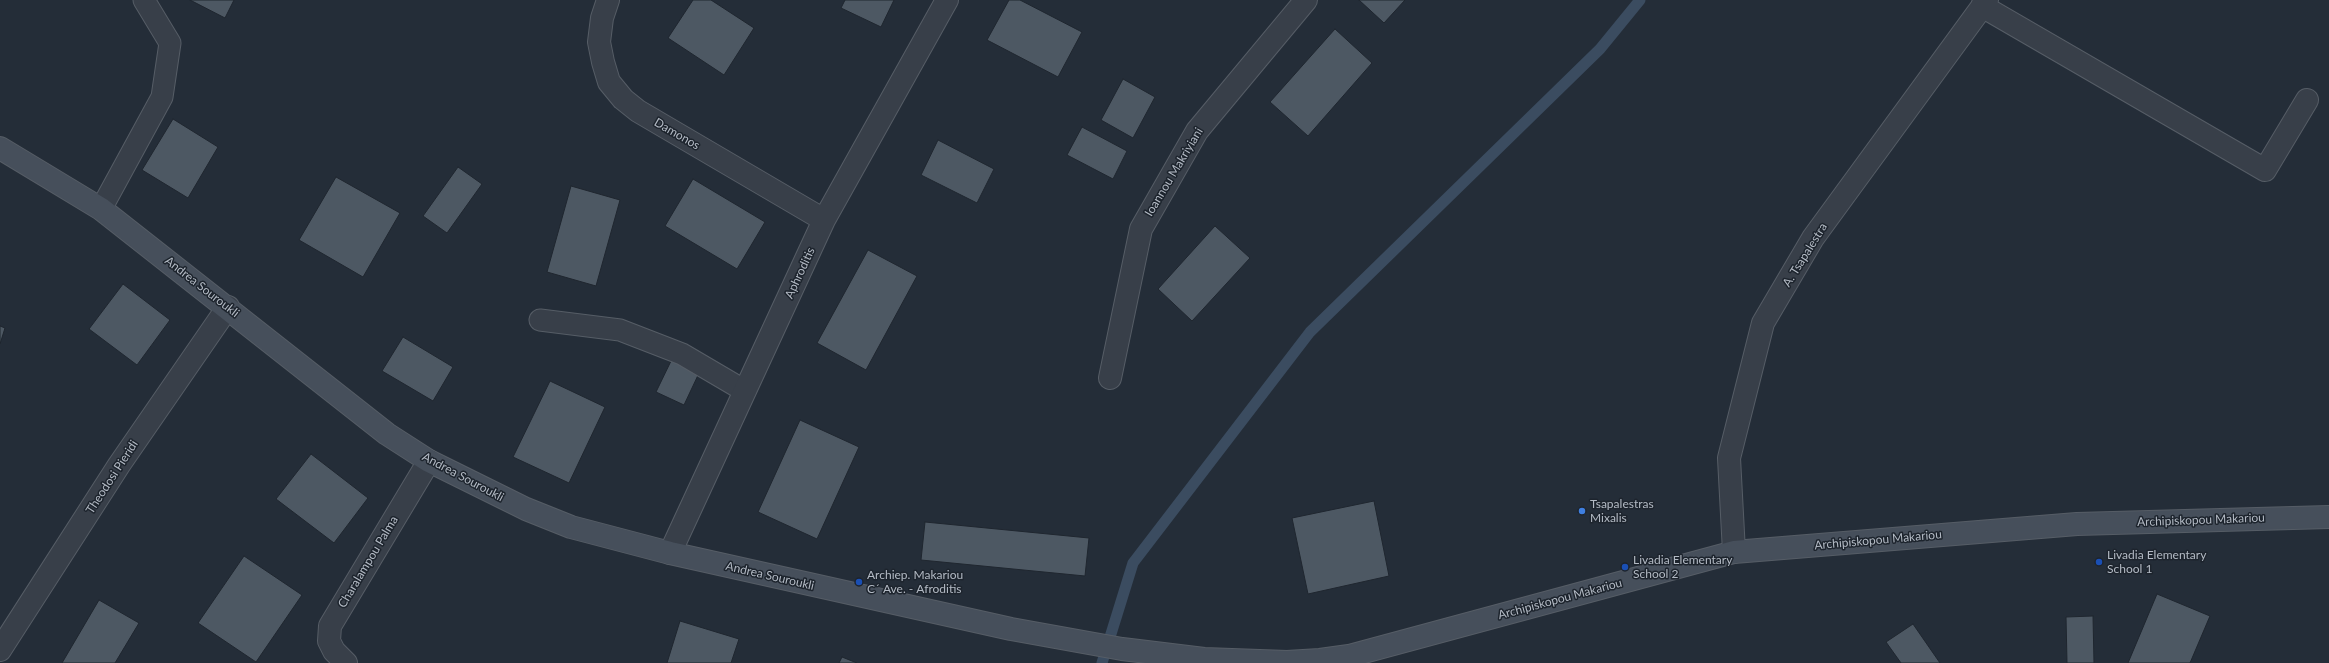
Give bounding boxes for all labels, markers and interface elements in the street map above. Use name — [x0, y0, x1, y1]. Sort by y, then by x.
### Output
street label: Damonos — [652, 115, 702, 153]
street label: Ioannou Makriyiani — [1142, 125, 1206, 219]
street label: A. Tsapalestra — [1780, 220, 1830, 290]
street label: Aphroditis — [782, 245, 818, 301]
street label: Andrea Souroukli — [162, 253, 242, 321]
street label: Theodosi Pieridi — [83, 438, 141, 516]
street label: Andrea Souroukli — [420, 449, 506, 505]
place label: Tsapalestras Mixalis — [1590, 497, 1654, 525]
marker: Tsapalestras Mixalis — [1577, 506, 1587, 516]
street label: Archipiskopou Makariou — [2137, 511, 2265, 529]
street label: Charalampou Palma — [335, 513, 401, 611]
street label: Archipiskopou Makariou — [1814, 527, 1942, 553]
place label: Livadia Elementary School 1 — [2107, 548, 2206, 576]
place label: Livadia Elementary School 2 — [1633, 553, 1732, 581]
marker: Livadia Elementary School 1 — [2094, 557, 2104, 567]
street label: Andrea Souroukli — [724, 559, 816, 593]
marker: Livadia Elementary School 2 — [1620, 562, 1630, 572]
place label: Archiep. Makariou C´ Ave. - Afroditis — [867, 568, 963, 596]
street label: Archipiskopou Makariou — [1496, 575, 1624, 623]
marker: Archiep. Makariou C´ Ave. - Afroditis — [854, 577, 864, 587]

